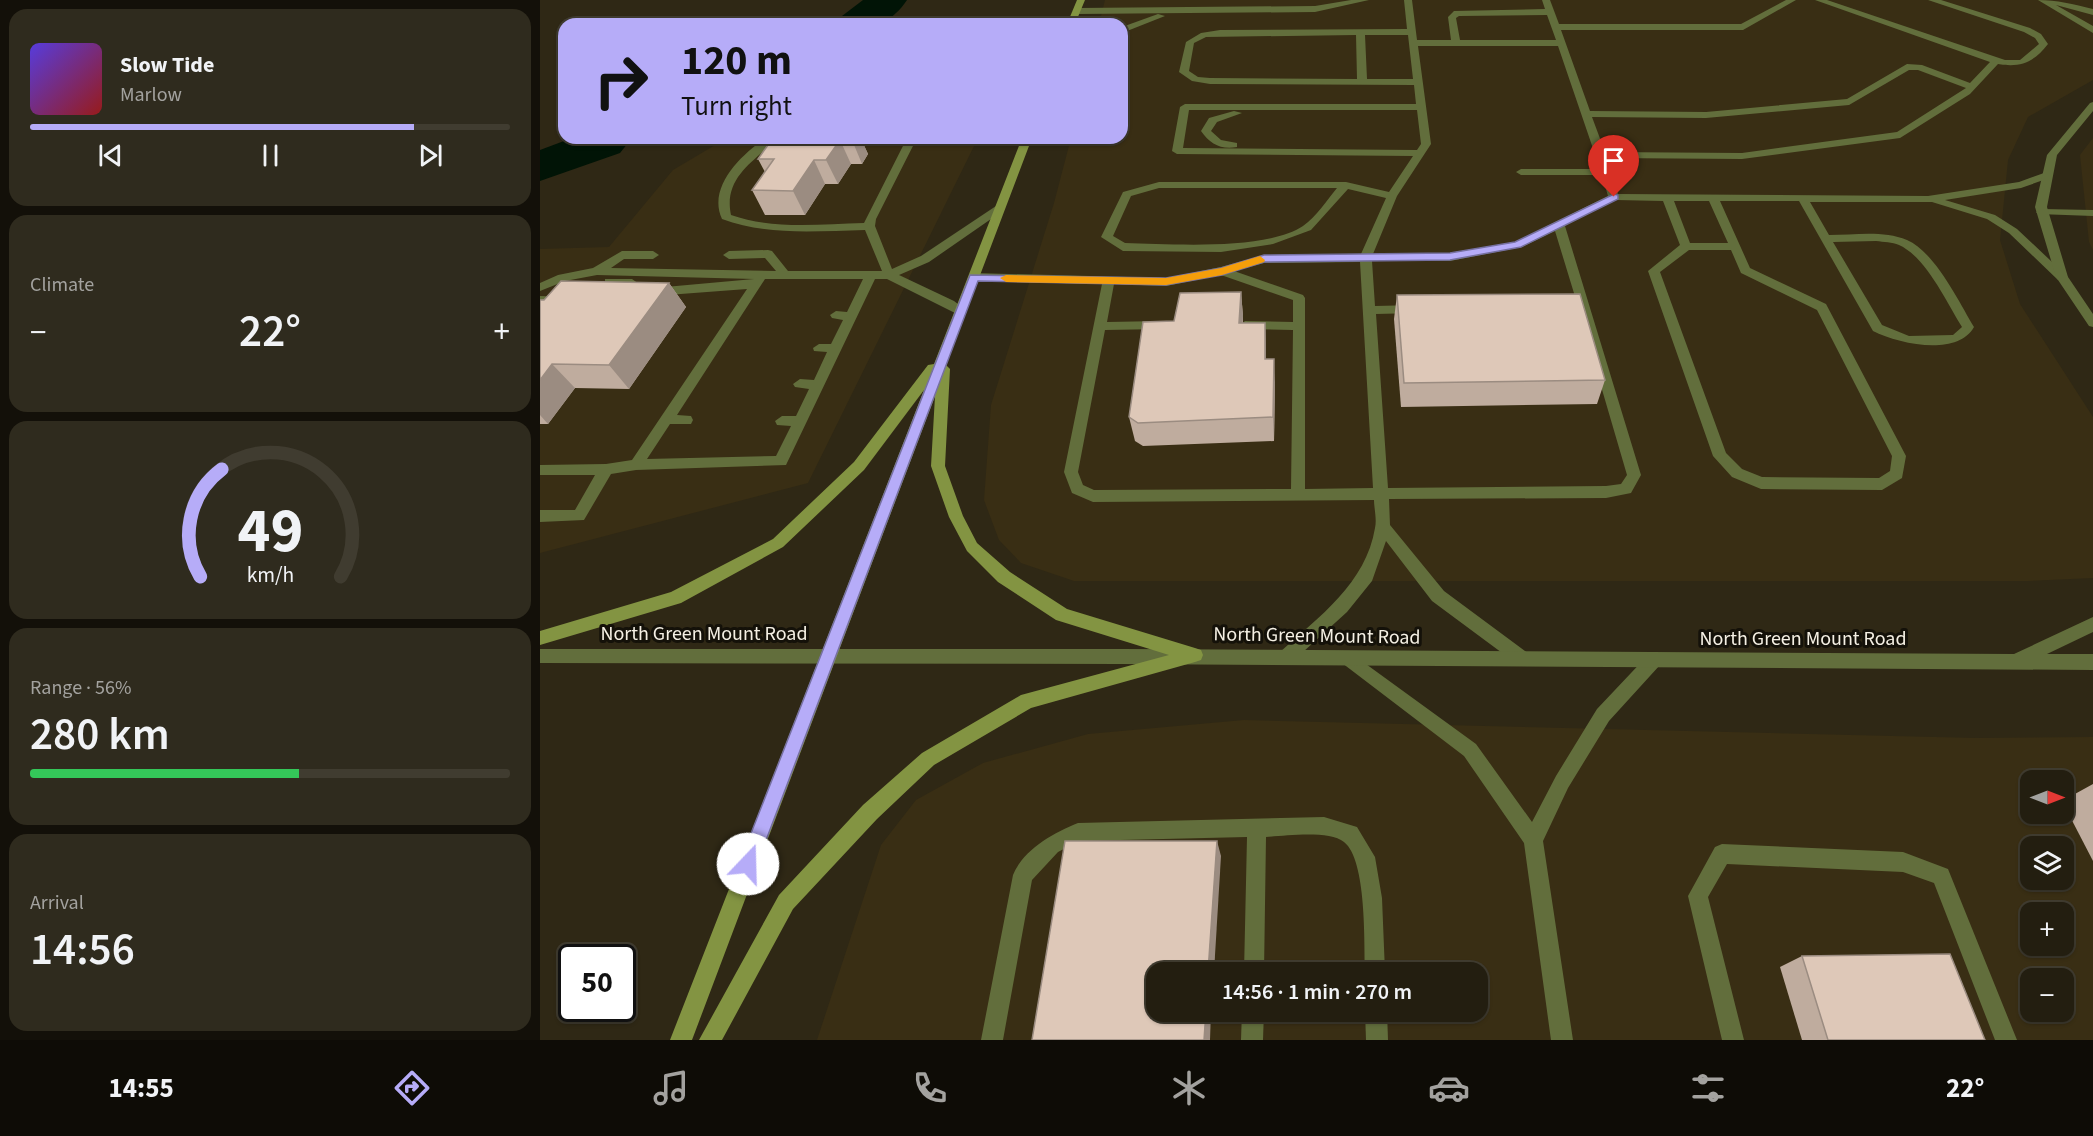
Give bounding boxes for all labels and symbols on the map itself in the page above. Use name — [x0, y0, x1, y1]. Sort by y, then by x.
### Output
pin — [1588, 135, 1639, 197]
street label: North Green Mount Road — [600, 620, 808, 648]
street label: North Green Mount Road — [1213, 620, 1421, 652]
street label: North Green Mount Road — [1699, 625, 1907, 653]
north arrow — [2020, 770, 2074, 824]
position arrow — [716, 832, 780, 896]
speed limit sign: 50 — [558, 944, 636, 1022]

